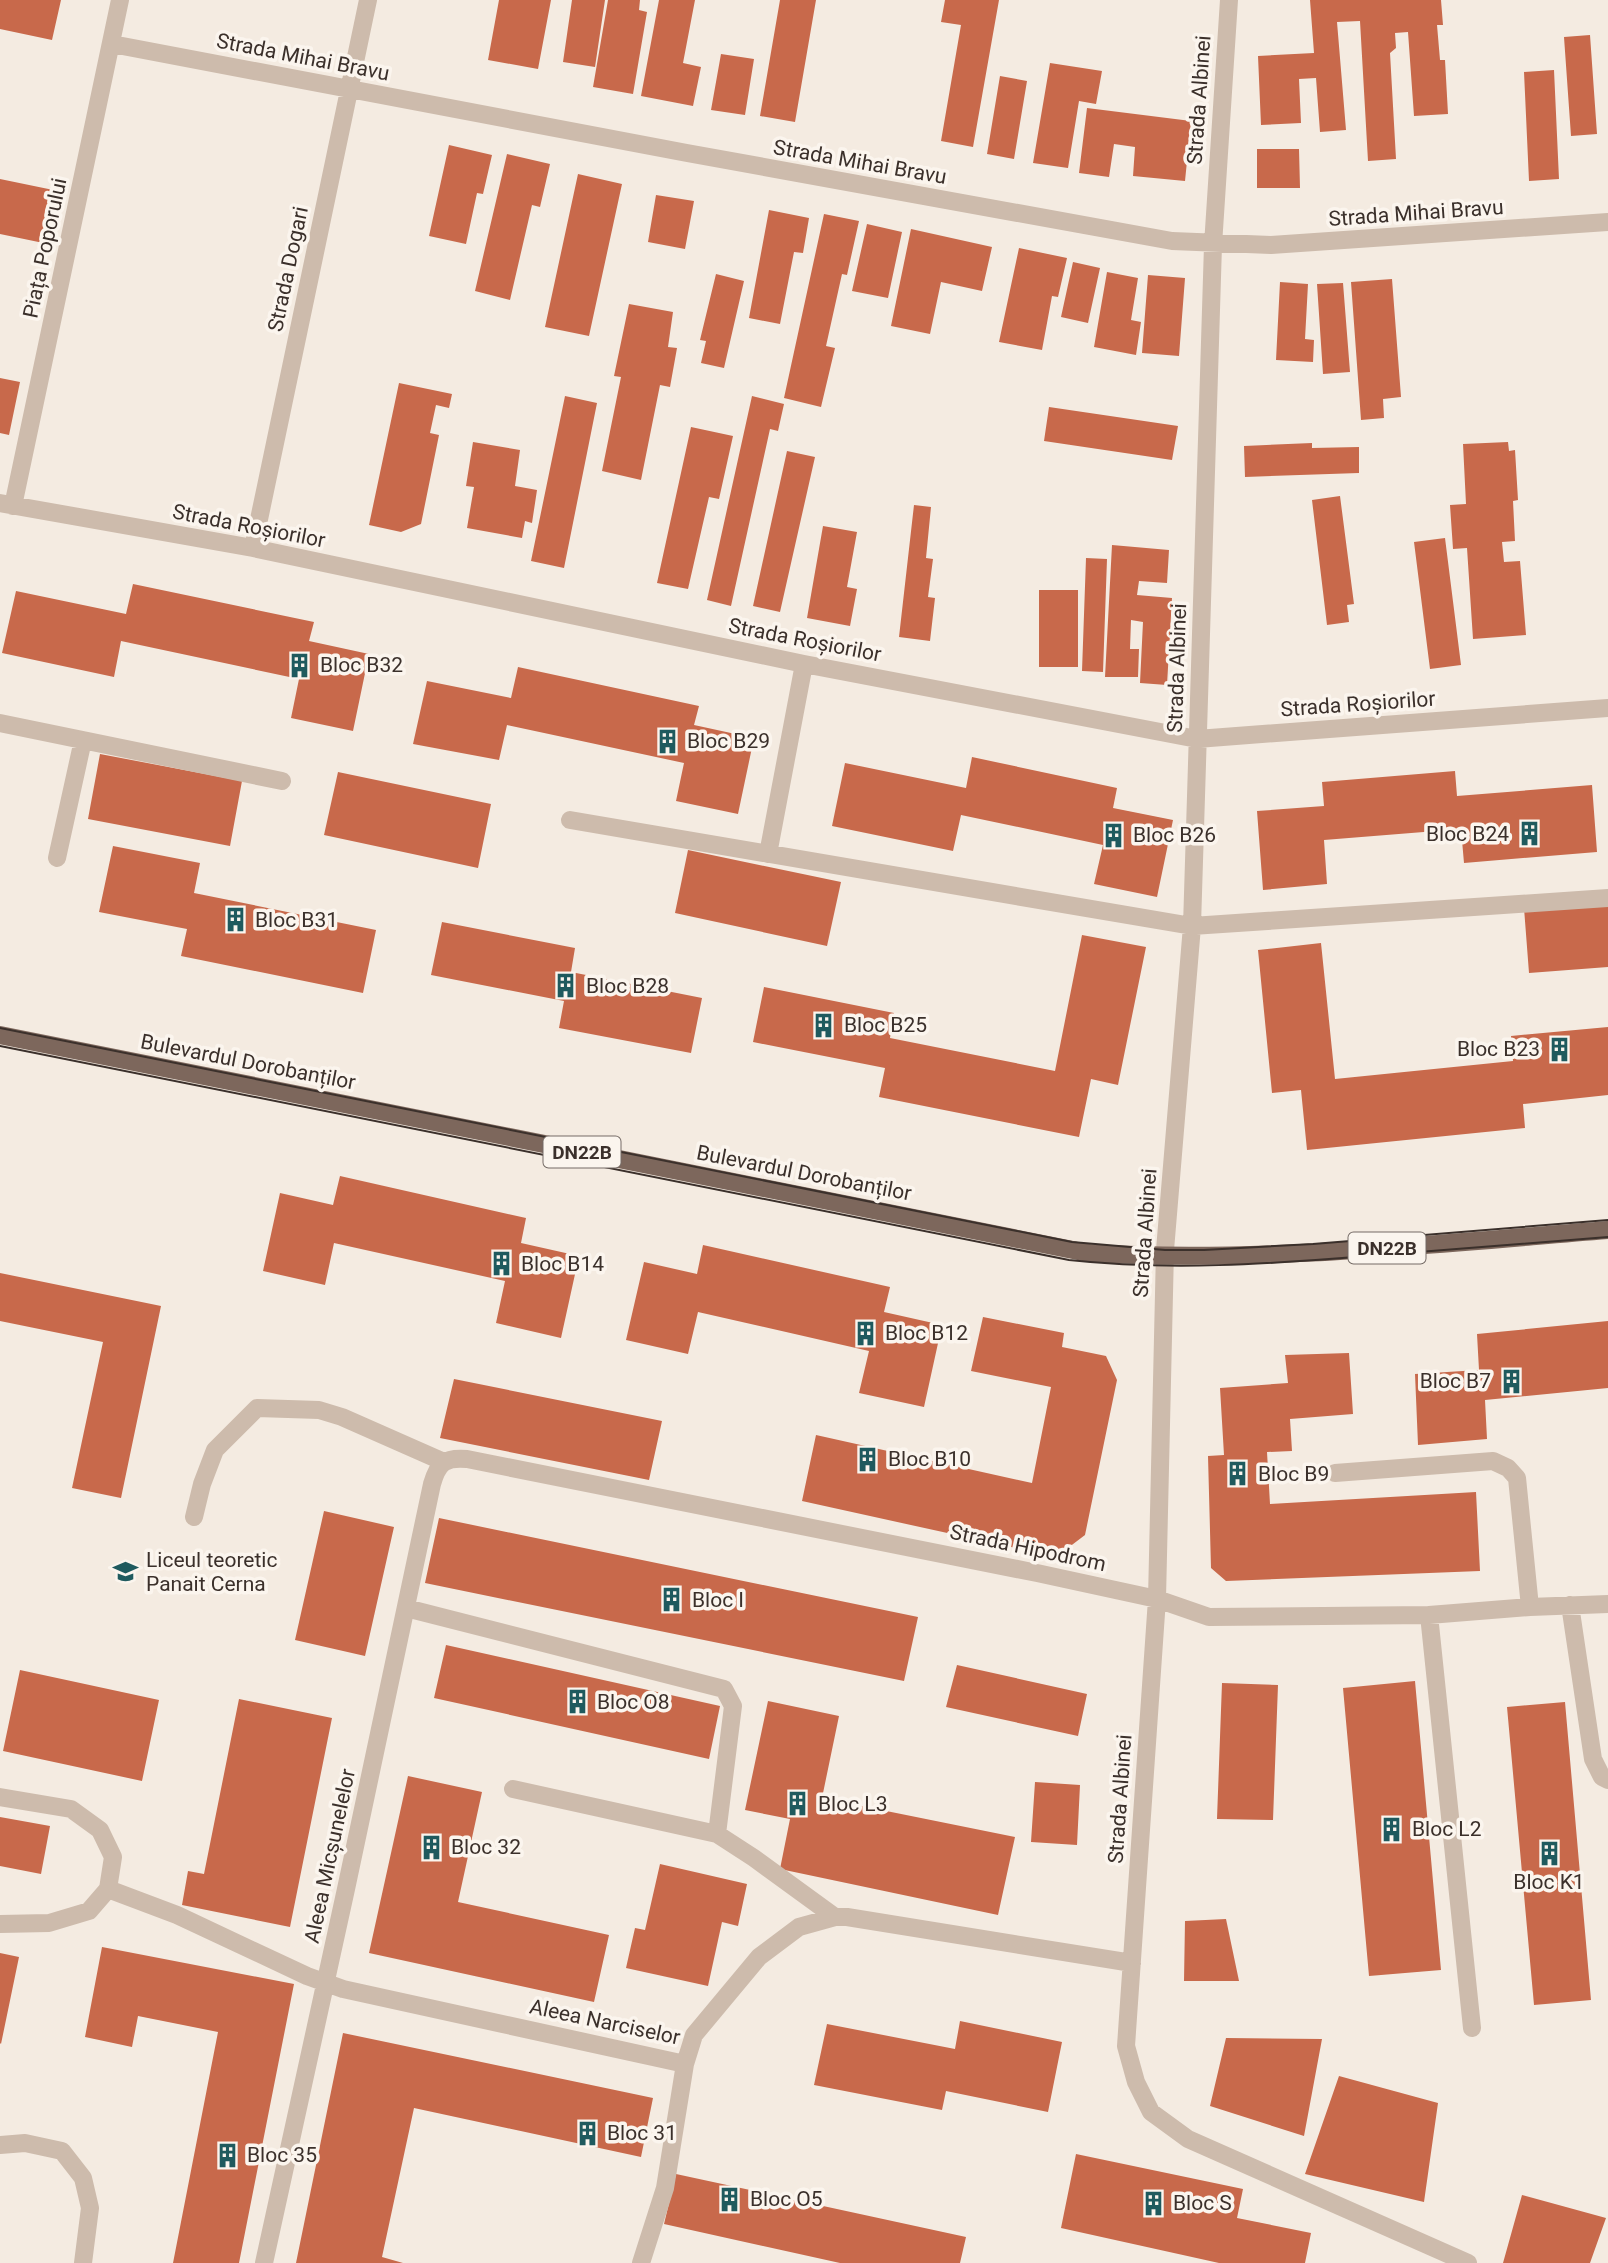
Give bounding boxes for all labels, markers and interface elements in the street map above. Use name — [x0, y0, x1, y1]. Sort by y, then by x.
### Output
street label: Strada Mihai Bravu — [215, 28, 391, 86]
street label: Strada Albinei — [1183, 35, 1215, 165]
street label: Strada Mihai Bravu — [771, 135, 949, 189]
street label: Piața Poporului — [18, 176, 73, 320]
street label: Strada Mihai Bravu — [1328, 195, 1504, 231]
street label: Strada Dogari — [263, 204, 313, 334]
street label: Strada Roșiorilor — [171, 499, 327, 553]
street label: Strada Albinei — [1163, 603, 1191, 733]
street label: Strada Roșiorilor — [727, 613, 883, 667]
building icon: Bloc B32 — [286, 651, 314, 679]
place label: Bloc B32 — [320, 653, 403, 677]
street label: Strada Roșiorilor — [1280, 687, 1436, 721]
building icon: Bloc B29 — [653, 727, 681, 755]
place label: Bloc B29 — [687, 729, 770, 753]
building icon: Bloc B24 — [1515, 820, 1543, 848]
building icon: Bloc B26 — [1099, 821, 1127, 849]
place label: Bloc B24 — [1426, 822, 1509, 846]
place label: Bloc B26 — [1133, 823, 1216, 847]
building icon: Bloc B31 — [221, 906, 249, 934]
place label: Bloc B31 — [255, 908, 338, 932]
building icon: Bloc B28 — [552, 972, 580, 1000]
place label: Bloc B28 — [586, 974, 669, 998]
building icon: Bloc B25 — [810, 1011, 838, 1039]
place label: Bloc B25 — [844, 1013, 927, 1037]
street label: Bulevardul Dorobanților — [138, 1029, 358, 1096]
building icon: Bloc B23 — [1546, 1035, 1574, 1063]
place label: Bloc B23 — [1457, 1037, 1540, 1061]
road number: DN22B — [544, 1136, 620, 1168]
street label: Bulevardul Dorobanților — [694, 1140, 914, 1207]
street label: Strada Albinei — [1129, 1168, 1161, 1298]
road number: DN22B — [1348, 1232, 1426, 1264]
building icon: Bloc B14 — [487, 1250, 515, 1278]
place label: Bloc B14 — [521, 1252, 604, 1276]
building icon: Bloc B12 — [851, 1319, 879, 1347]
place label: Bloc B12 — [885, 1321, 968, 1345]
building icon: Bloc B7 — [1497, 1367, 1525, 1395]
place label: Bloc B7 — [1420, 1369, 1491, 1393]
building icon: Bloc B10 — [854, 1445, 882, 1473]
place label: Bloc B10 — [888, 1447, 971, 1471]
building icon: Bloc B9 — [1224, 1460, 1252, 1488]
place label: Bloc B9 — [1258, 1462, 1329, 1486]
street label: Strada Hipodrom — [948, 1520, 1108, 1576]
place label: Liceul teoretic Panait Cerna — [146, 1548, 277, 1596]
school or university icon: Liceul teoretic Panait Cerna — [112, 1558, 140, 1586]
building icon: Bloc I — [658, 1586, 686, 1614]
place label: Bloc I — [692, 1588, 744, 1612]
building icon: Bloc O8 — [563, 1688, 591, 1716]
place label: Bloc O8 — [597, 1690, 670, 1714]
street label: Strada Albinei — [1104, 1734, 1136, 1864]
street label: Aleea Micșunelelor — [300, 1767, 360, 1945]
building icon: Bloc L3 — [784, 1790, 812, 1818]
place label: Bloc L3 — [818, 1792, 887, 1816]
building icon: Bloc L2 — [1378, 1815, 1406, 1843]
place label: Bloc L2 — [1412, 1817, 1482, 1841]
building icon: Bloc 32 — [417, 1833, 445, 1861]
place label: Bloc 32 — [451, 1835, 521, 1859]
building icon: Bloc K1 — [1535, 1839, 1563, 1867]
place label: Bloc K1 — [1513, 1870, 1585, 1894]
street label: Aleea Narciselor — [528, 1994, 682, 2050]
building icon: Bloc 31 — [573, 2119, 601, 2147]
place label: Bloc 31 — [607, 2121, 677, 2145]
building icon: Bloc 35 — [213, 2141, 241, 2169]
place label: Bloc 35 — [247, 2143, 317, 2167]
building icon: Bloc O5 — [716, 2185, 744, 2213]
place label: Bloc O5 — [750, 2187, 823, 2211]
building icon: Bloc S — [1139, 2189, 1167, 2217]
place label: Bloc S — [1173, 2191, 1232, 2215]

